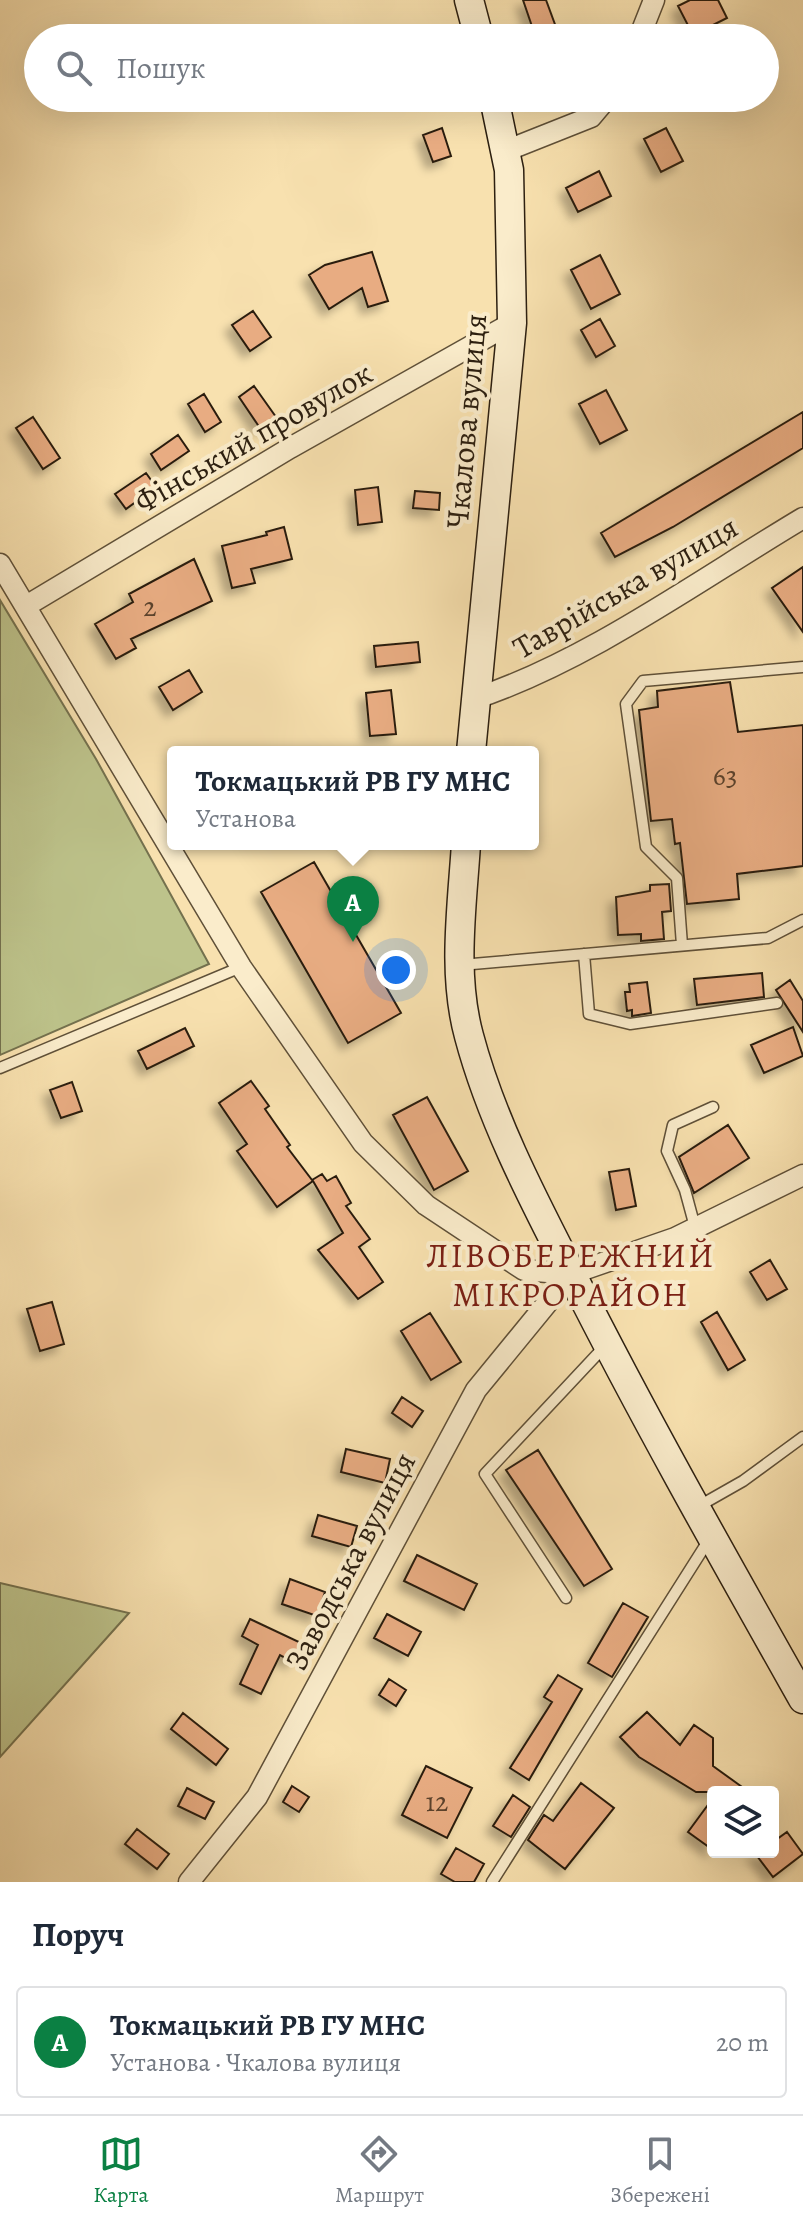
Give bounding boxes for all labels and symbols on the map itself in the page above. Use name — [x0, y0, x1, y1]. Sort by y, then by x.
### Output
street label: Чкалова вулиця — [435, 312, 497, 530]
street label: Фінський провулок — [126, 351, 380, 523]
street label: Таврійська вулиця — [504, 505, 746, 669]
house number: 2 — [143, 588, 157, 626]
house number: 63 — [713, 757, 737, 795]
pin: A — [327, 876, 379, 942]
your location — [376, 950, 416, 990]
district label: ЛІВОБЕРЕЖНИЙ МІКРОРАЙОН — [426, 1232, 716, 1318]
street label: Заводська вулиця — [274, 1444, 426, 1678]
house number: 12 — [426, 1783, 448, 1821]

